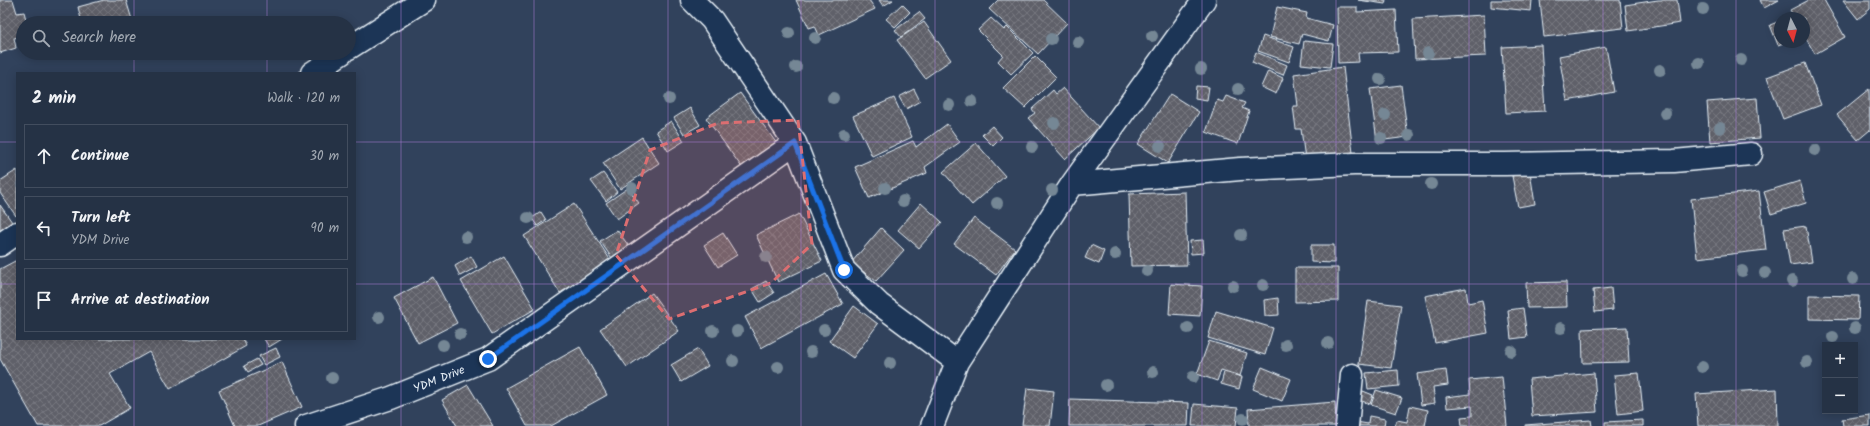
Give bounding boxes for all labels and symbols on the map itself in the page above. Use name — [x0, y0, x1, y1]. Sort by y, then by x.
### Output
north arrow — [1774, 12, 1810, 48]
route start — [835, 261, 853, 279]
route end — [479, 350, 497, 368]
street label: YDM Drive — [411, 360, 468, 398]

